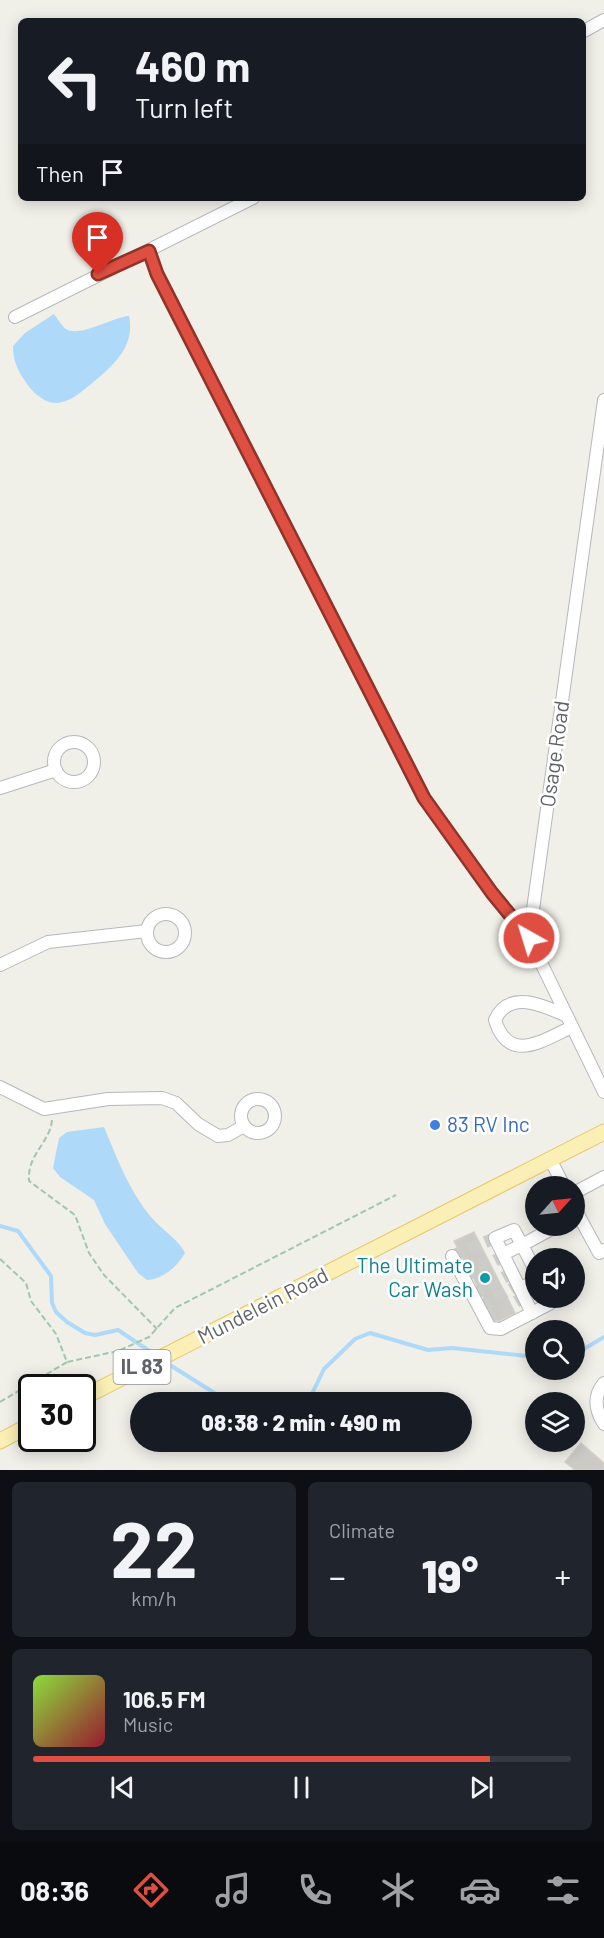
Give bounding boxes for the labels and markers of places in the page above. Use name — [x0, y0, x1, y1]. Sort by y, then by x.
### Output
pin — [72, 212, 123, 274]
place label: 83 RV Inc — [447, 1111, 530, 1136]
marker: 83 RV Inc — [428, 1118, 442, 1132]
place label: The Ultimate Car Wash — [357, 1252, 473, 1301]
marker: The Ultimate Car Wash — [478, 1271, 492, 1285]

